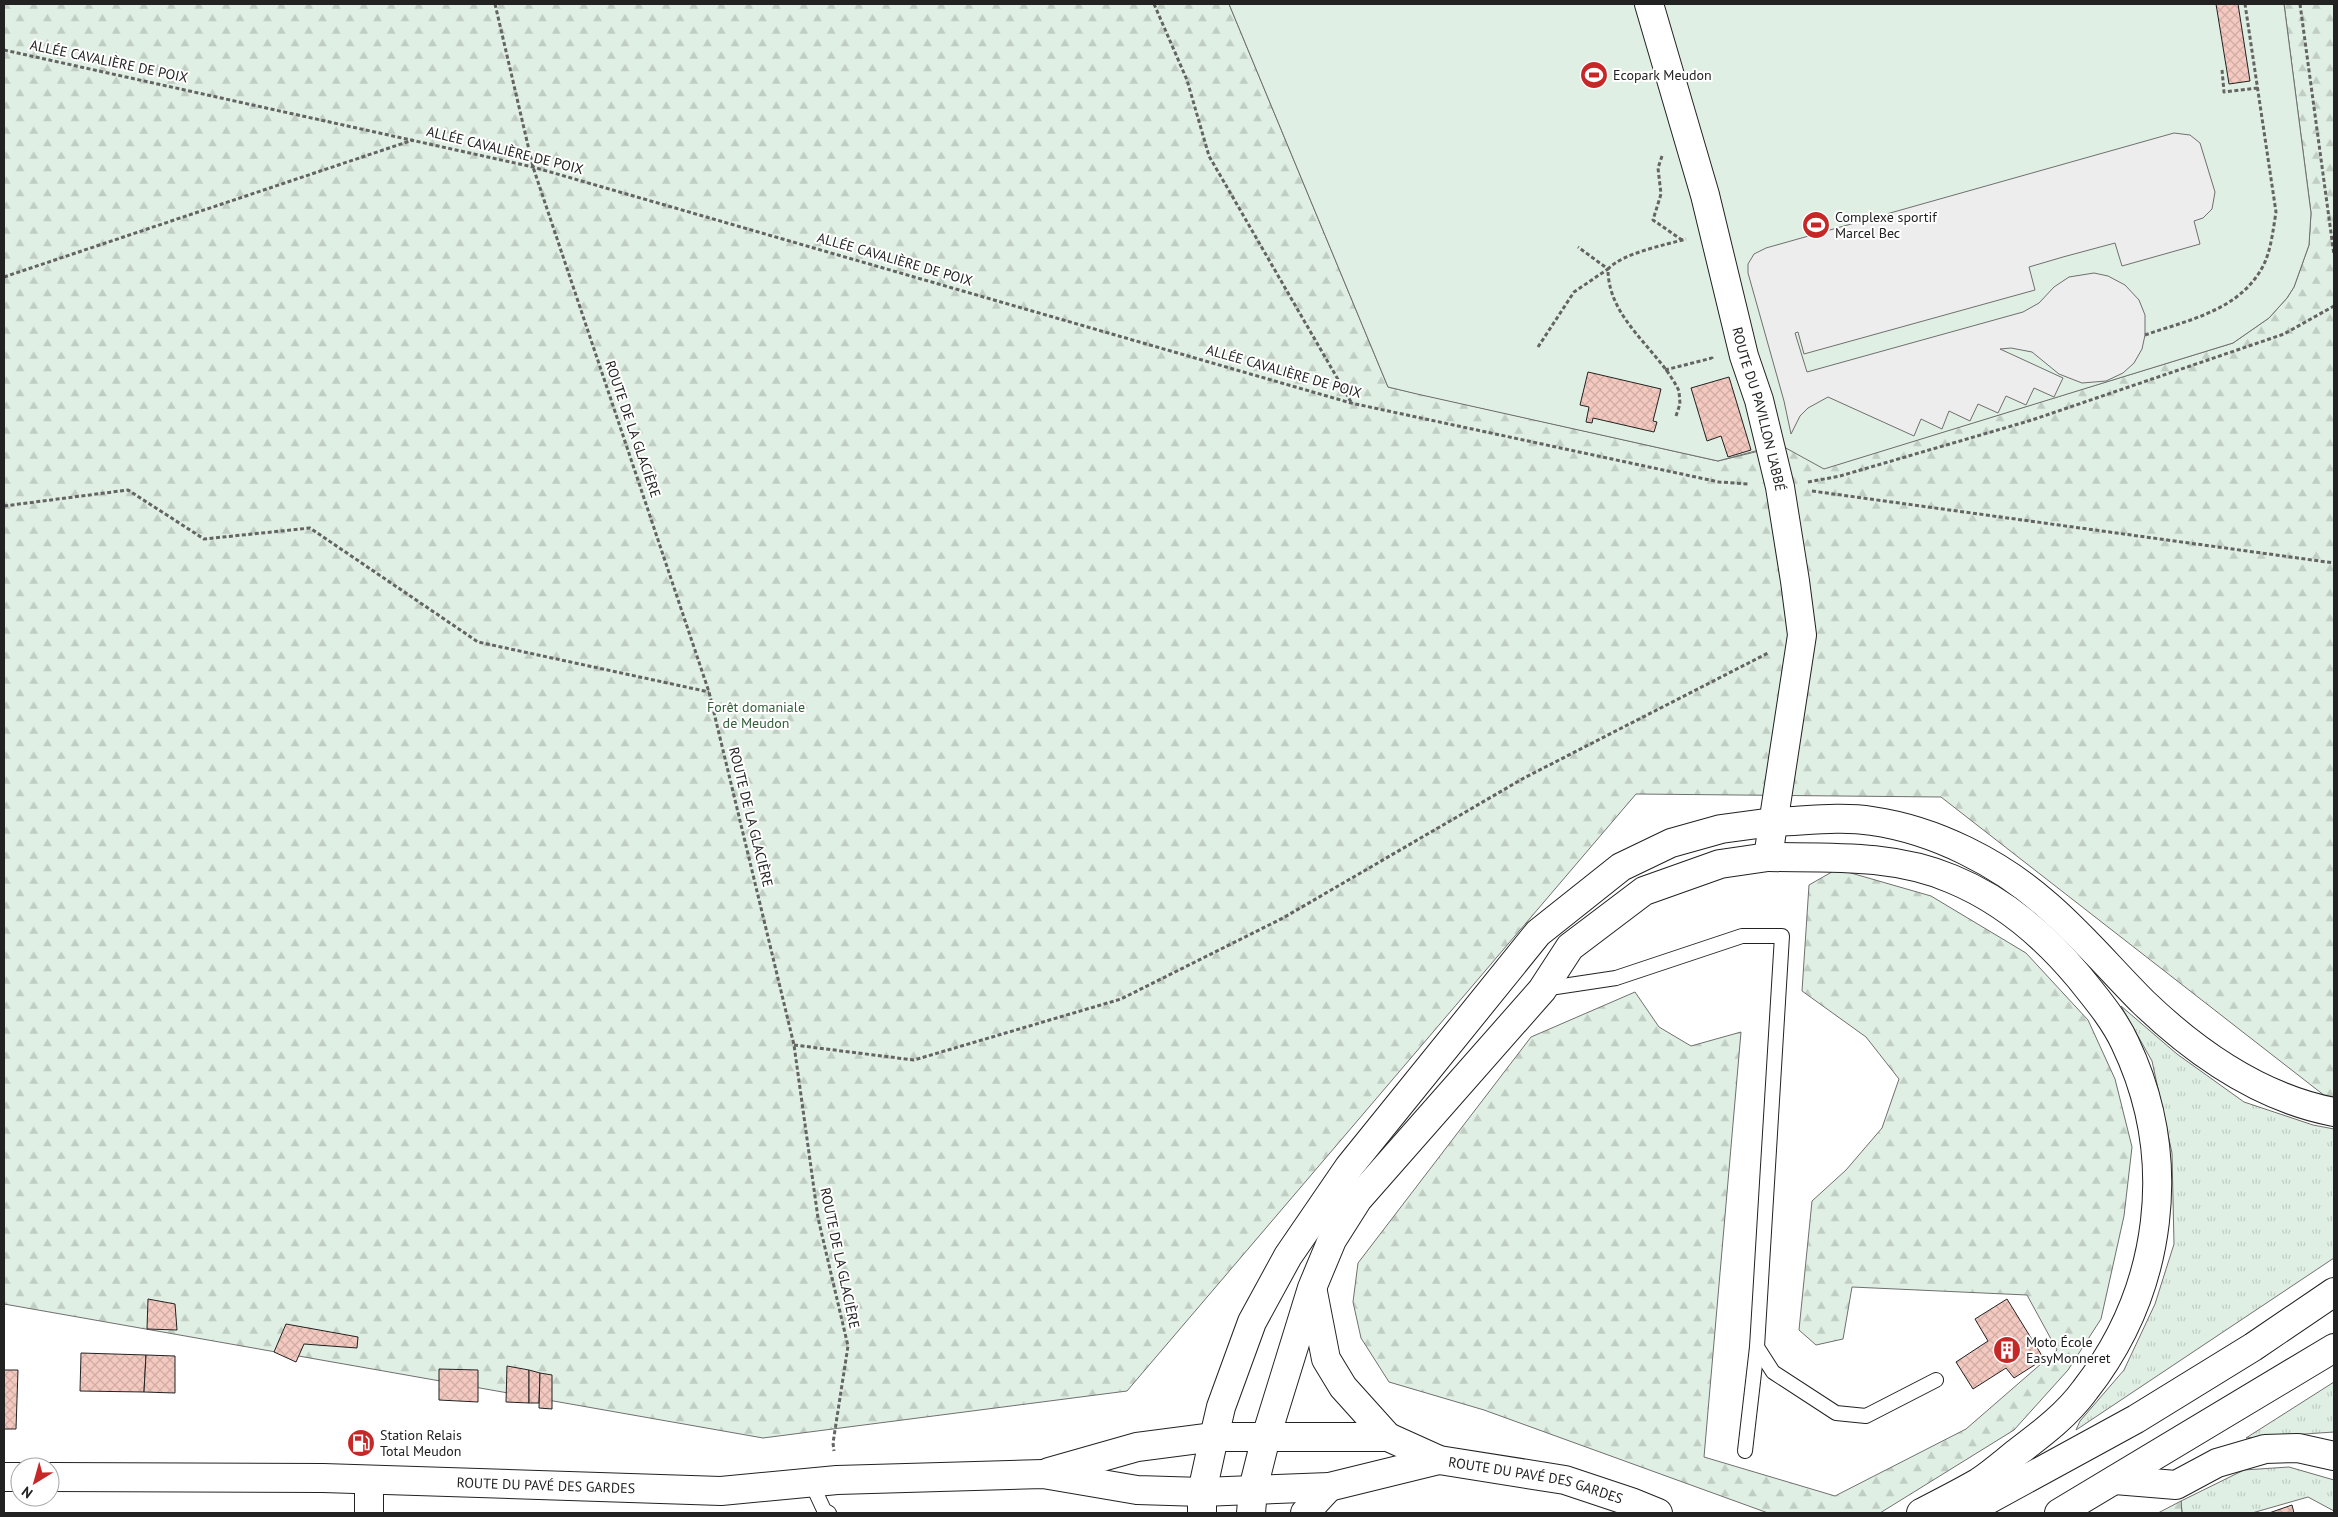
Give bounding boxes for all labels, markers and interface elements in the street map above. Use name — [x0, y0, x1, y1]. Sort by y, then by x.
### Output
street label: ALLÉE CAVALIÈRE DE POIX — [29, 35, 190, 87]
sports icon: Ecopark Meudon — [1579, 60, 1609, 90]
place label: Ecopark Meudon — [1613, 66, 1712, 84]
street label: ALLÉE CAVALIÈRE DE POIX — [425, 122, 586, 178]
place label: Complexe sportif Marcel Bec — [1835, 208, 1937, 242]
sports icon: Complexe sportif Marcel Bec — [1801, 210, 1831, 240]
street label: ALLÉE CAVALIÈRE DE POIX — [815, 228, 975, 290]
street label: ROUTE DU PAVILLON L'ABBÉ — [1728, 325, 1790, 492]
street label: ALLÉE CAVALIÈRE DE POIX — [1204, 340, 1364, 402]
street label: ROUTE DE LA GLACIÈRE — [601, 358, 665, 500]
park label: Forêt domaniale de Meudon — [707, 698, 805, 732]
street label: ROUTE DE LA GLACIÈRE — [725, 745, 777, 889]
street label: ROUTE DE LA GLACIÈRE — [816, 1186, 864, 1330]
place label: Moto École EasyMonneret — [2026, 1333, 2111, 1367]
building icon: Moto École EasyMonneret — [1992, 1335, 2022, 1365]
place label: Station Relais Total Meudon — [380, 1426, 462, 1460]
fuel station icon: Station Relais Total Meudon — [346, 1428, 376, 1458]
street label: ROUTE DU PAVÉ DES GARDES — [1447, 1453, 1625, 1508]
north arrow — [10, 1457, 60, 1507]
street label: ROUTE DU PAVÉ DES GARDES — [456, 1473, 635, 1497]
text: N — [18, 1482, 36, 1502]

